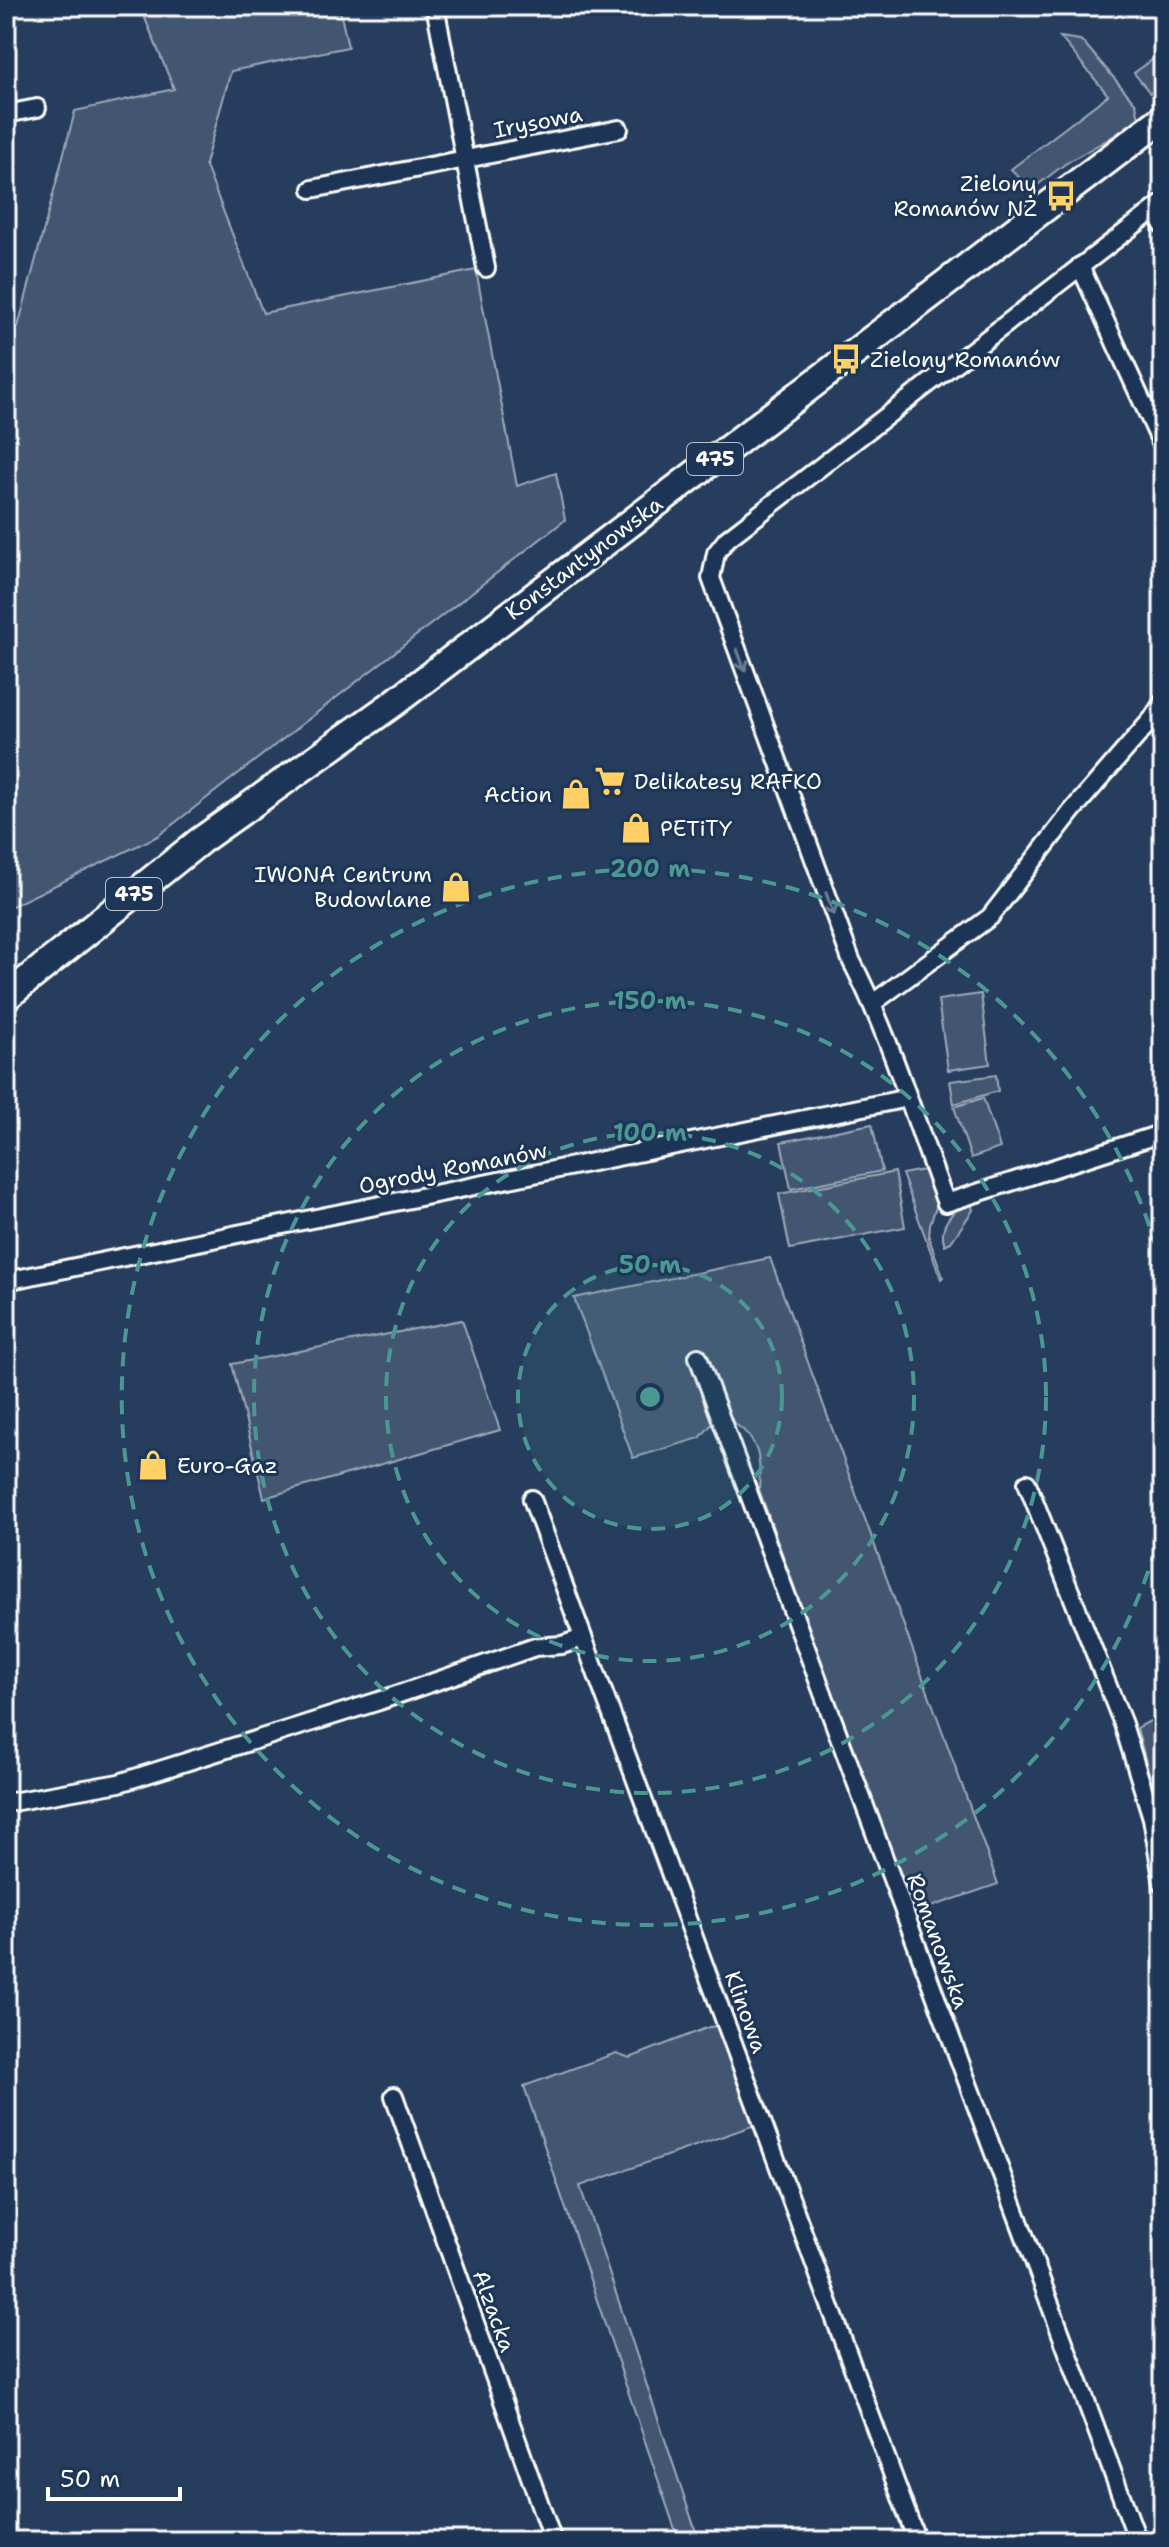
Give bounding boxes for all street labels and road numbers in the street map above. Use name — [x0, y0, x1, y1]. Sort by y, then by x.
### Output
street label: Irysowa — [491, 99, 585, 145]
road number: 475 — [687, 443, 743, 475]
street label: Konstantynowska — [500, 489, 669, 627]
road number: 475 — [106, 878, 162, 910]
street label: Ogrody Romanów — [356, 1135, 550, 1201]
street label: Romanowska — [900, 1869, 976, 2013]
street label: Klinowa — [718, 1967, 774, 2057]
street label: Alzacka — [466, 2266, 522, 2356]

